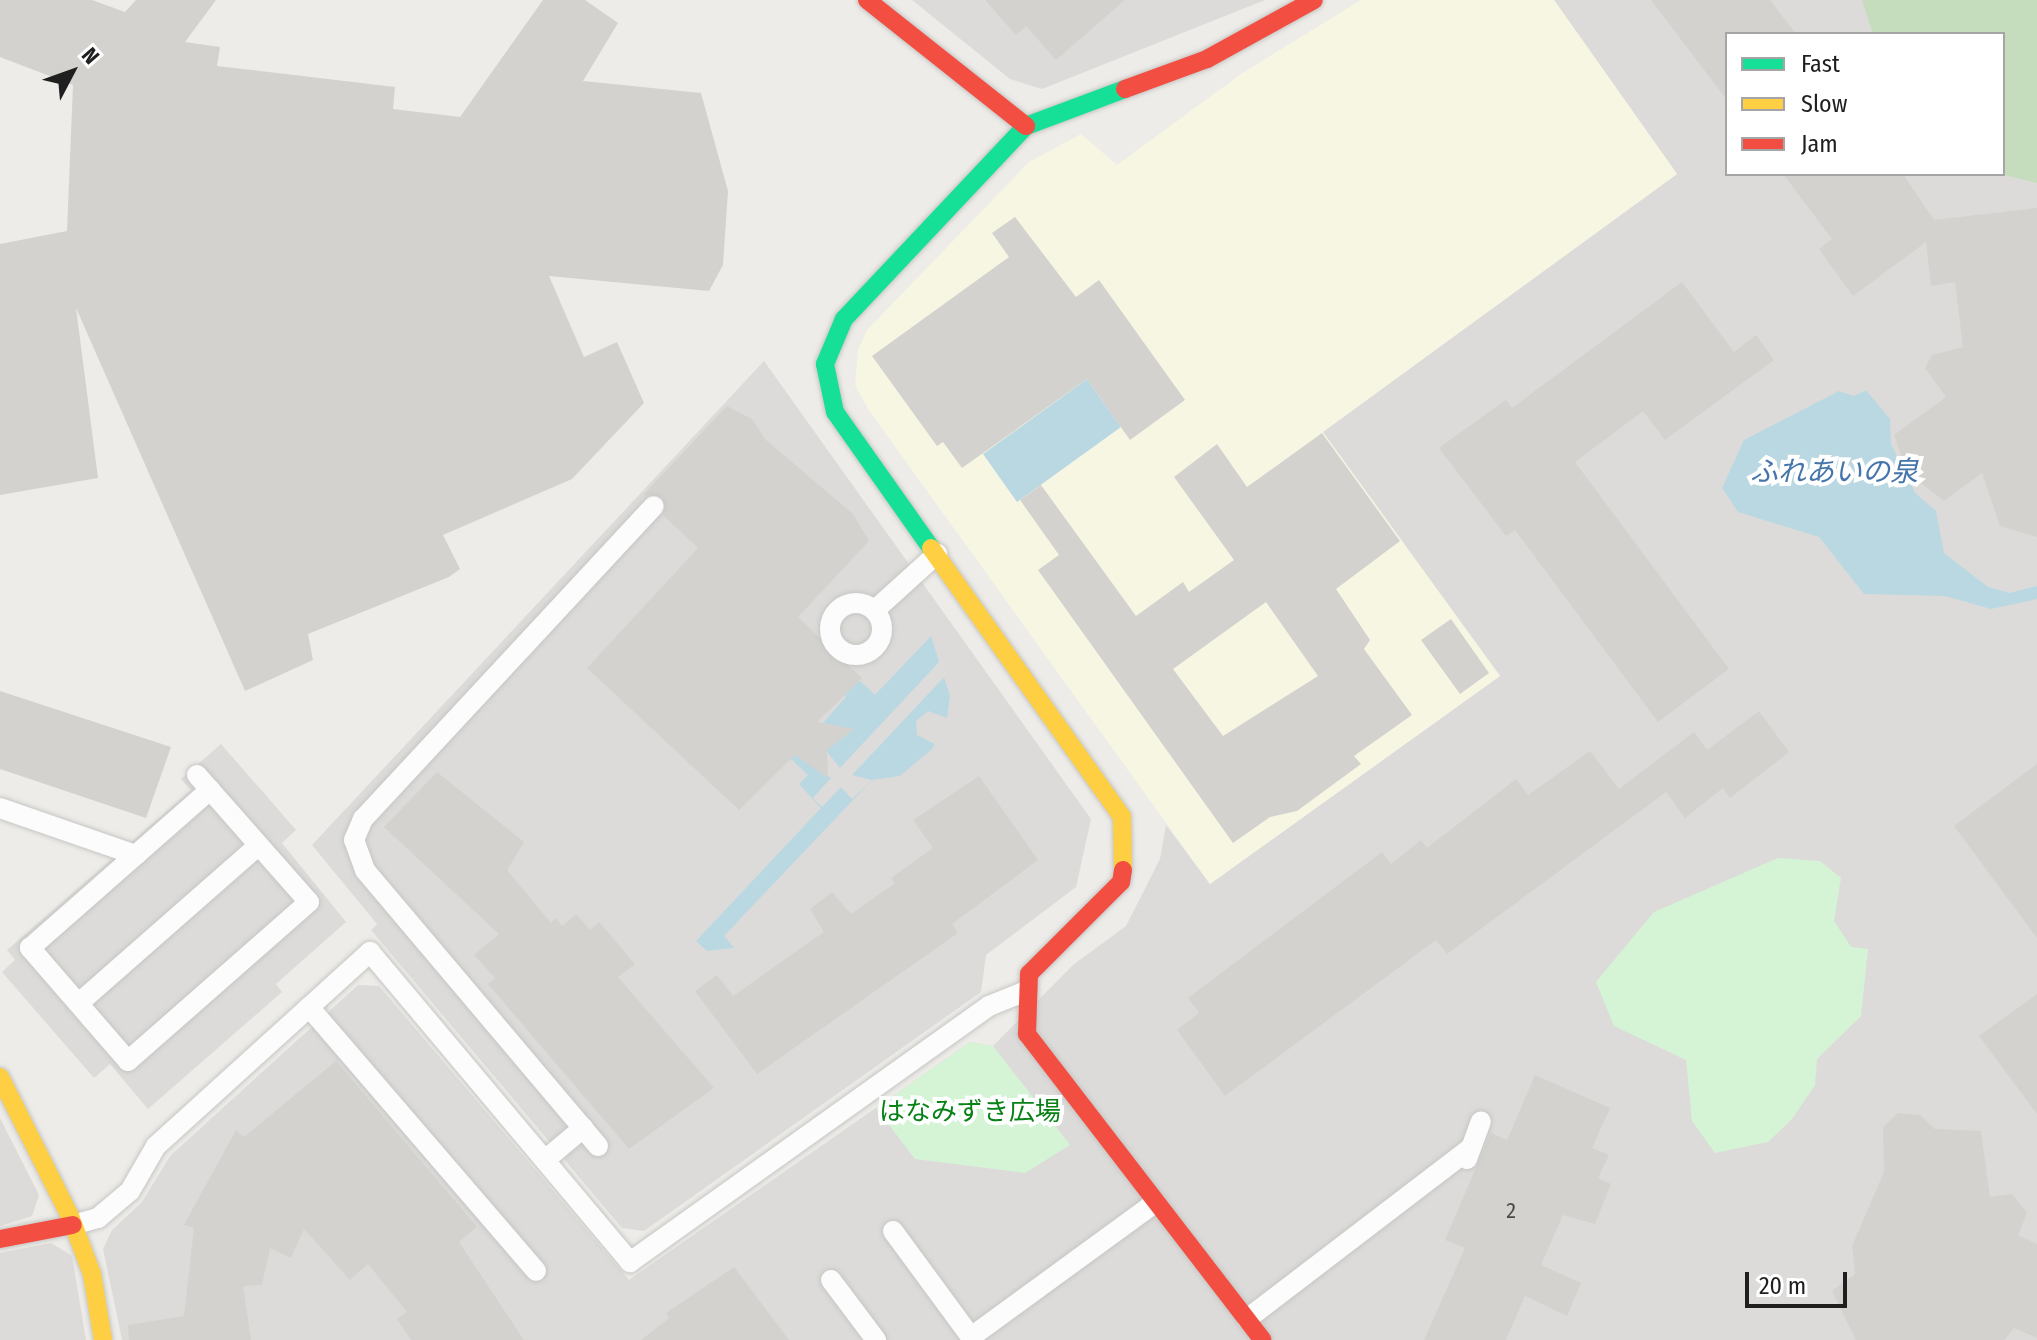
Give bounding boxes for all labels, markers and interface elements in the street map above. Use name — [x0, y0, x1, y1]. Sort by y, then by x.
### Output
north arrow — [32, 32, 112, 112]
legend — [1725, 32, 2005, 176]
text: N — [76, 42, 105, 70]
text: Fast — [1801, 50, 1840, 78]
text: Slow — [1801, 90, 1847, 118]
text: Jam — [1801, 130, 1838, 158]
water label: ふれあいの泉 — [1750, 455, 1918, 489]
park label: はなみずき広場 — [879, 1096, 1061, 1128]
house number: 2 — [1506, 1198, 1516, 1224]
scale bar — [1749, 1256, 1851, 1306]
text: 20 m — [1759, 1272, 1806, 1300]

